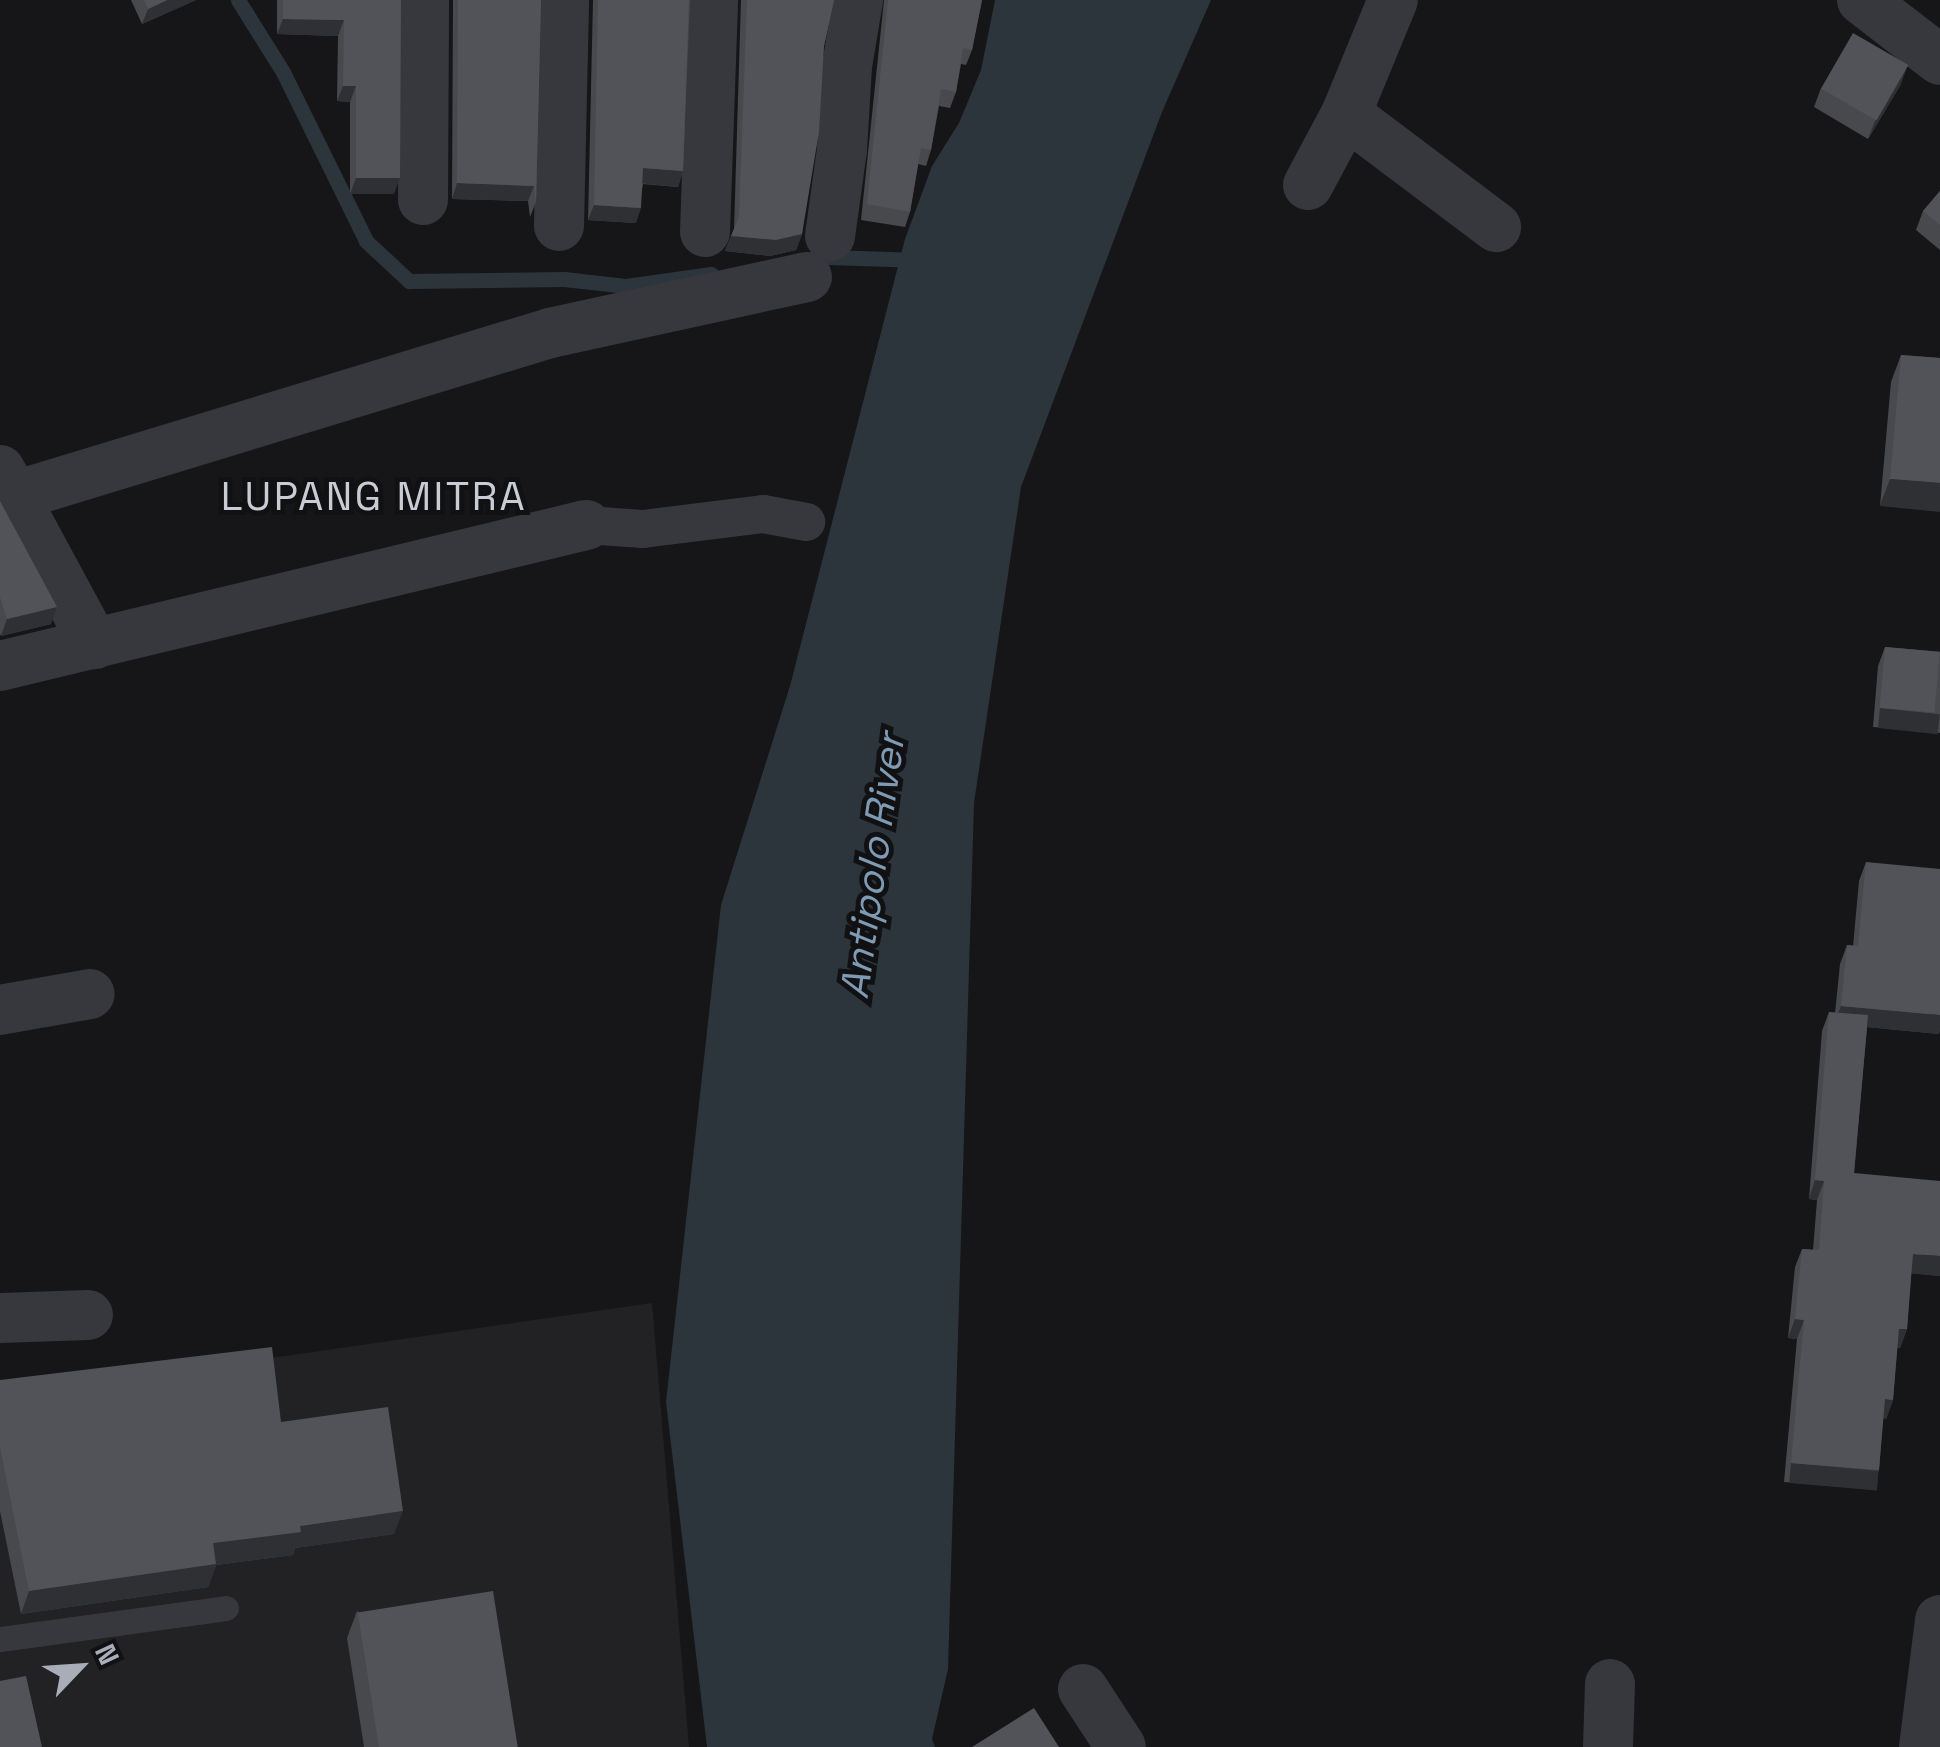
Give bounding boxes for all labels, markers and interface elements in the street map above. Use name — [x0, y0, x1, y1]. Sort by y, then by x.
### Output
district label: LUPANG MITRA — [221, 473, 527, 521]
water label: Antipolo River — [831, 730, 915, 1002]
north arrow — [30, 1617, 130, 1717]
text: N — [87, 1638, 127, 1670]

